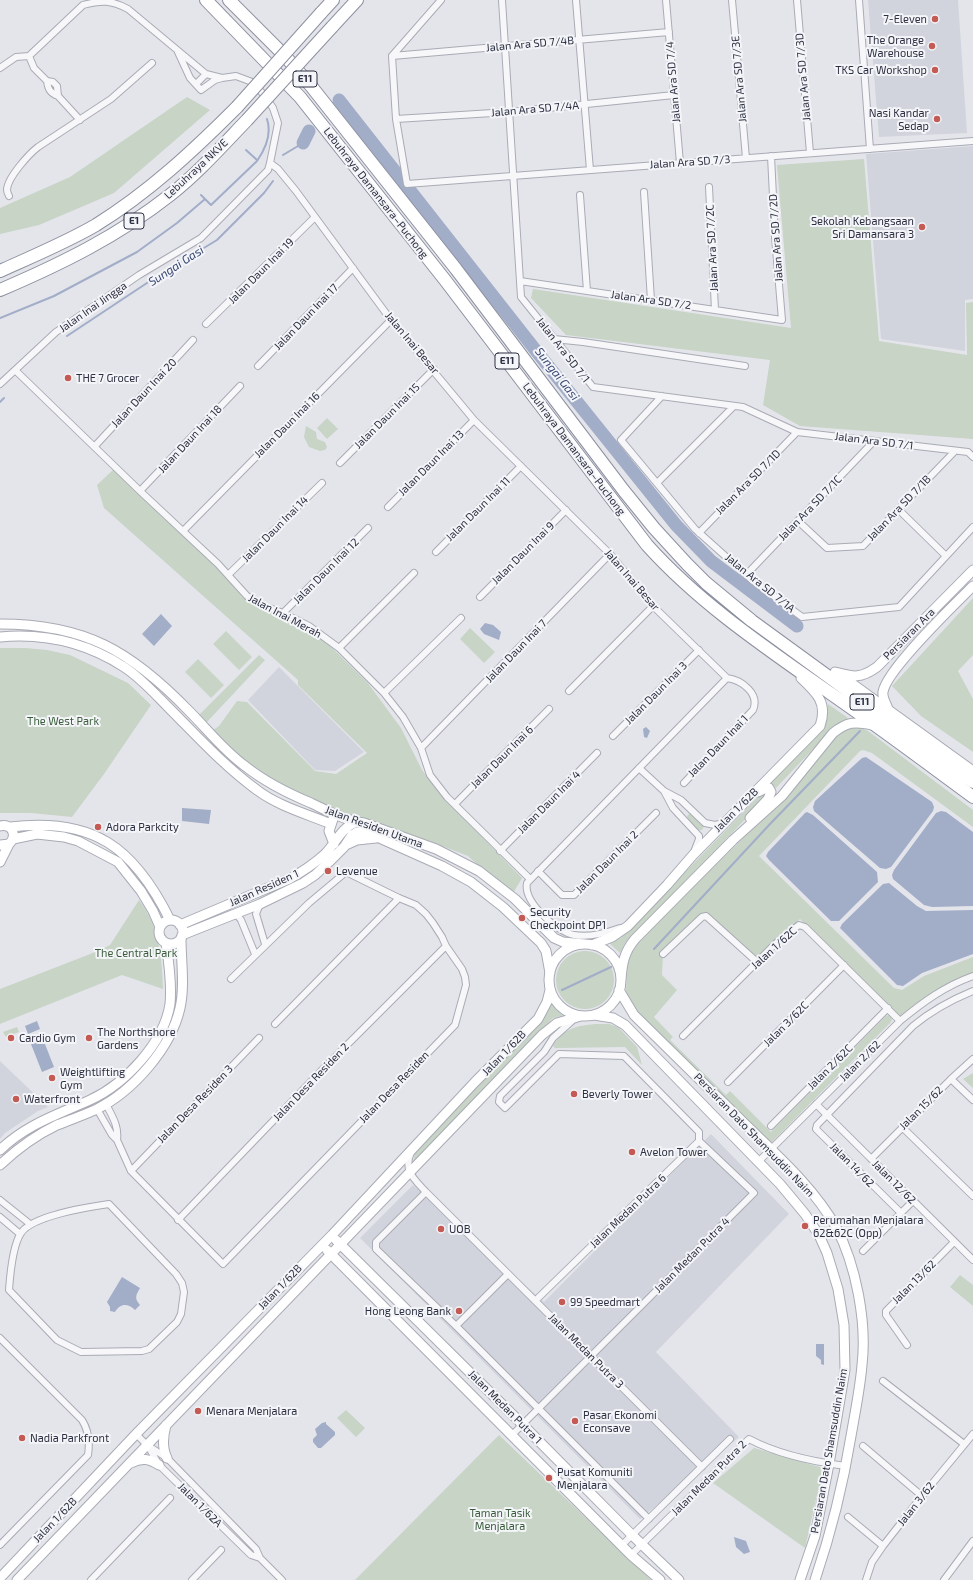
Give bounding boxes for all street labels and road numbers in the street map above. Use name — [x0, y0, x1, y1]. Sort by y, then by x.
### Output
street label: Jalan Ara SD 7/3D — [793, 32, 813, 122]
street label: Jalan Ara SD 7/4B — [485, 34, 575, 54]
street label: Jalan Ara SD 7/3E — [729, 35, 749, 123]
street label: Jalan Ara SD 7/4 — [663, 41, 683, 123]
road number: E11 — [293, 71, 317, 87]
street label: Jalan Ara SD 7/4A — [490, 99, 580, 119]
street label: Lebuhraya Damansara–Puchong — [321, 125, 431, 261]
street label: Lebuhraya NKVE — [161, 136, 231, 202]
street label: Jalan Ara SD 7/3 — [649, 153, 731, 171]
street label: Jalan Ara SD 7/2D — [766, 193, 786, 283]
street label: Jalan Ara SD 7/2C — [703, 204, 721, 292]
road number: E1 — [124, 213, 144, 229]
street label: Jalan Daun Inai 19 — [225, 235, 297, 307]
street label: Jalan Inai Jingga — [57, 279, 129, 335]
street label: Jalan Daun Inai 17 — [271, 281, 341, 353]
street label: Jalan Ara SD 7/2 — [610, 288, 692, 312]
street label: Jalan Inai Besar — [382, 309, 442, 377]
street label: Jalan Ara SD 7/1 — [533, 315, 593, 385]
road number: E11 — [495, 353, 519, 369]
street label: Jalan Daun Inai 20 — [109, 356, 179, 430]
street label: Lebuhraya Damansara–Puchong — [520, 380, 628, 518]
street label: Jalan Daun Inai 15 — [352, 381, 422, 451]
street label: Jalan Daun Inai 16 — [251, 389, 323, 461]
street label: Jalan Daun Inai 18 — [155, 402, 225, 476]
street label: Jalan Daun Inai 13 — [395, 427, 467, 499]
street label: Jalan Ara SD 7/1 — [834, 430, 914, 452]
street label: Jalan Ara SD 7/1D — [713, 447, 783, 517]
street label: Jalan Ara SD 7/1B — [864, 472, 934, 544]
street label: Jalan Ara SD 7/1C — [776, 473, 844, 543]
street label: Jalan Daun Inai 11 — [443, 474, 513, 544]
street label: Jalan Daun Inai 14 — [239, 493, 311, 565]
street label: Jalan Daun Inai 9 — [489, 519, 557, 587]
street label: Jalan Daun Inai 12 — [290, 535, 362, 607]
street label: Jalan Inai Besar — [602, 547, 662, 613]
street label: Jalan Ara SD 7/1A — [722, 551, 798, 615]
street label: Jalan Inai Merah — [246, 591, 324, 641]
street label: Persiaran Ara — [880, 605, 938, 663]
street label: Jalan Daun Inai 7 — [483, 617, 549, 685]
street label: Jalan Daun Inai 3 — [622, 659, 690, 727]
road number: E11 — [850, 694, 874, 710]
street label: Jalan Daun Inai 1 — [685, 712, 751, 780]
street label: Jalan Daun Inai 6 — [468, 723, 536, 791]
street label: Jalan Daun Inai 4 — [515, 768, 583, 836]
street label: Jalan 1/62B — [711, 785, 761, 835]
street label: Jalan Residen Utama — [323, 803, 425, 851]
street label: Jalan Daun Inai 2 — [573, 828, 641, 896]
street label: Jalan Residen 1 — [227, 867, 301, 909]
street label: Jalan 1/62C — [749, 924, 799, 972]
street label: Jalan 3/62C — [761, 999, 811, 1049]
street label: Jalan 1/62B — [479, 1028, 529, 1078]
street label: Jalan 2/62 — [837, 1038, 883, 1084]
street label: Jalan Desa Residen 2 — [270, 1040, 352, 1124]
street label: Jalan 2/62C — [805, 1042, 855, 1092]
street label: Jalan Desa Residen — [356, 1048, 432, 1126]
street label: Jalan Desa Residen 3 — [154, 1062, 236, 1146]
street label: Persiaran Dato Shamsuddin Naim — [691, 1070, 817, 1200]
street label: Jalan 15/62 — [896, 1083, 946, 1133]
street label: Jalan 14/62 — [827, 1140, 877, 1190]
street label: Jalan 12/62 — [869, 1157, 919, 1207]
street label: Jalan Medan Putra 6 — [587, 1171, 669, 1251]
street label: Jalan Medan Putra 4 — [652, 1215, 732, 1295]
street label: Jalan 13/62 — [889, 1257, 939, 1307]
street label: Jalan 1/62B — [255, 1262, 305, 1312]
street label: Jalan Medan Putra 3 — [546, 1311, 626, 1391]
street label: Jalan Medan Putra 1 — [465, 1367, 545, 1447]
street label: Persiaran Dato Shamsuddin Naim — [808, 1368, 850, 1534]
street label: Jalan Medan Putra 2 — [669, 1438, 749, 1518]
street label: Jalan 3/62 — [895, 1479, 937, 1529]
street label: Jalan 1/62A — [175, 1480, 225, 1530]
street label: Jalan 1/62B — [30, 1495, 80, 1545]

